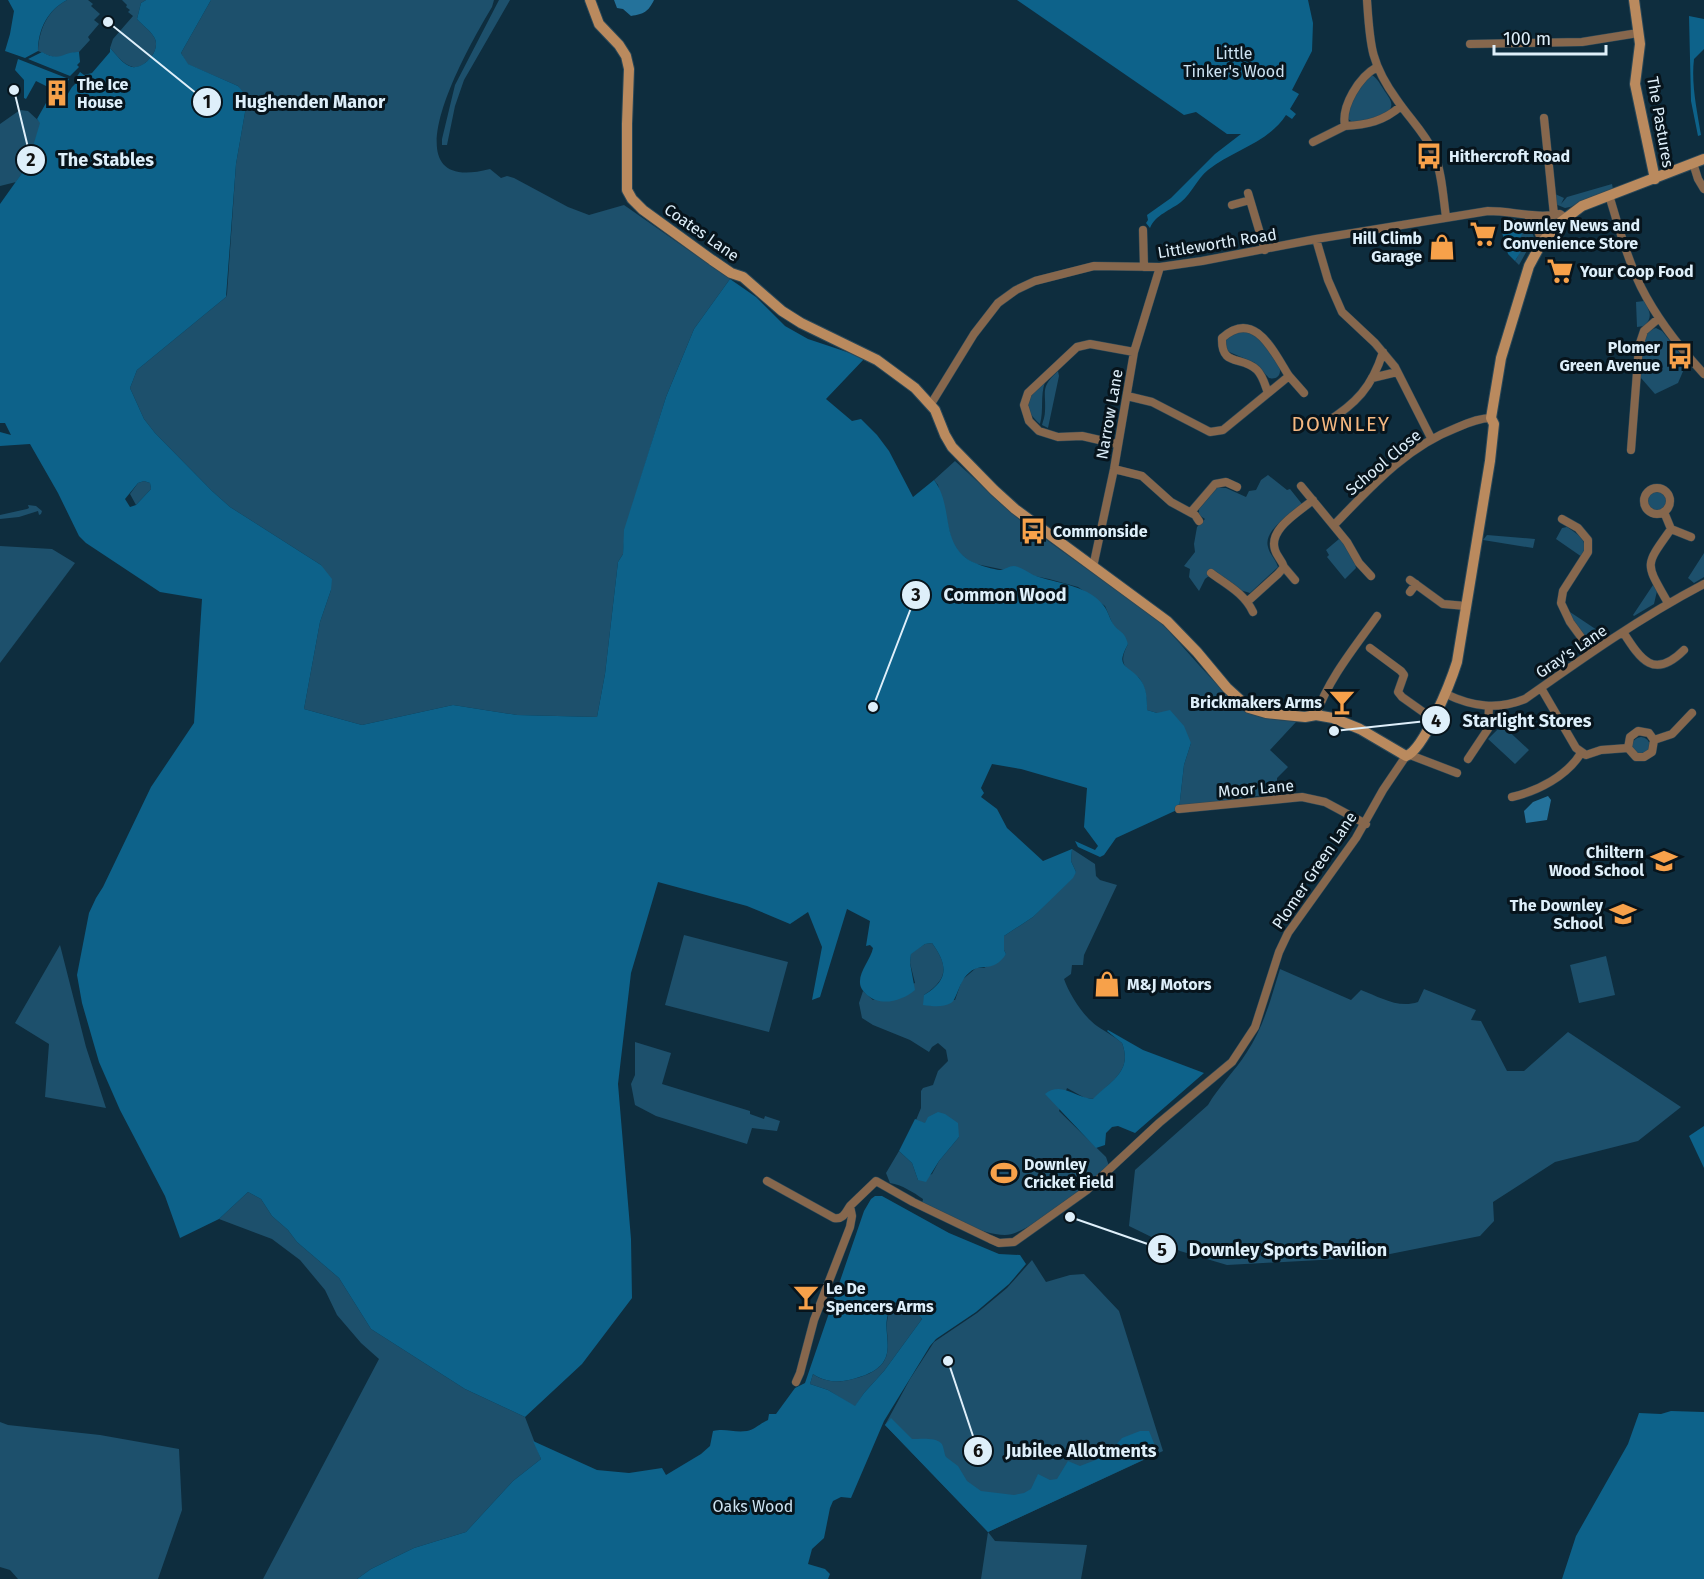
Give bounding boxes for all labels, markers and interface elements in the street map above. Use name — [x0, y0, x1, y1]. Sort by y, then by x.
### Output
scale bar — [1494, 18, 1606, 56]
text: 100 m — [1503, 28, 1551, 50]
park label: Little Tinker's Wood — [1183, 44, 1285, 81]
place label: The Ice House — [77, 75, 129, 112]
street label: The Pastures — [1643, 75, 1678, 169]
building icon: The Ice House — [42, 78, 72, 108]
callout: Hughenden Manor — [192, 84, 397, 120]
text: 1 — [203, 91, 211, 113]
text: Hughenden Manor — [235, 91, 386, 113]
bus stop icon: Hithercroft Road — [1414, 141, 1444, 171]
callout: The Stables — [16, 142, 166, 178]
place label: Hithercroft Road — [1449, 147, 1570, 166]
text: 2 — [26, 149, 36, 171]
text: The Stables — [58, 149, 154, 171]
street label: Coates Lane — [661, 200, 743, 265]
place label: Downley News and Convenience Store — [1503, 216, 1640, 253]
supermarket icon: Downley News and Convenience Store — [1468, 219, 1498, 249]
street label: Littleworth Road — [1156, 225, 1278, 262]
place label: Hill Climb Garage — [1352, 229, 1422, 266]
shop icon: Hill Climb Garage — [1427, 232, 1457, 262]
supermarket icon: Your Coop Food — [1545, 256, 1575, 286]
place label: Your Coop Food — [1579, 262, 1694, 281]
place label: Plomer Green Avenue — [1559, 338, 1661, 375]
bus stop icon: Plomer Green Avenue — [1665, 341, 1695, 371]
street label: Narrow Lane — [1092, 368, 1127, 461]
district label: DOWNLEY — [1292, 412, 1390, 436]
street label: School Close — [1342, 425, 1425, 499]
bus stop icon: Commonside — [1018, 516, 1048, 546]
place label: Commonside — [1053, 522, 1148, 541]
callout: Common Wood — [901, 577, 1078, 613]
text: 3 — [910, 584, 921, 606]
text: Common Wood — [944, 584, 1066, 606]
street label: Gray's Lane — [1532, 621, 1610, 682]
bar icon: Brickmakers Arms — [1327, 687, 1357, 717]
place label: Brickmakers Arms — [1190, 693, 1322, 712]
callout: Starlight Stores — [1421, 702, 1604, 738]
text: 4 — [1431, 710, 1441, 732]
text: Starlight Stores — [1463, 710, 1592, 732]
street label: Moor Lane — [1217, 776, 1295, 801]
street label: Plomer Green Lane — [1268, 808, 1361, 933]
place label: Chiltern Wood School — [1549, 843, 1644, 880]
school or university icon: Chiltern Wood School — [1649, 846, 1679, 876]
place label: The Downley School — [1510, 896, 1604, 933]
school or university icon: The Downley School — [1608, 899, 1638, 929]
shop icon: M&J Motors — [1092, 969, 1122, 999]
place label: M&J Motors — [1127, 975, 1212, 994]
place label: Downley Cricket Field — [1024, 1155, 1114, 1192]
sports icon: Downley Cricket Field — [989, 1158, 1019, 1188]
callout: Downley Sports Pavilion — [1147, 1231, 1399, 1267]
text: 5 — [1157, 1239, 1167, 1261]
text: Downley Sports Pavilion — [1189, 1239, 1387, 1261]
place label: Le De Spencers Arms — [826, 1279, 934, 1316]
bar icon: Le De Spencers Arms — [791, 1282, 821, 1312]
callout: Jubilee Allotments — [963, 1433, 1168, 1469]
text: 6 — [973, 1440, 983, 1462]
text: Jubilee Allotments — [1004, 1440, 1157, 1462]
park label: Oaks Wood — [713, 1497, 793, 1516]

